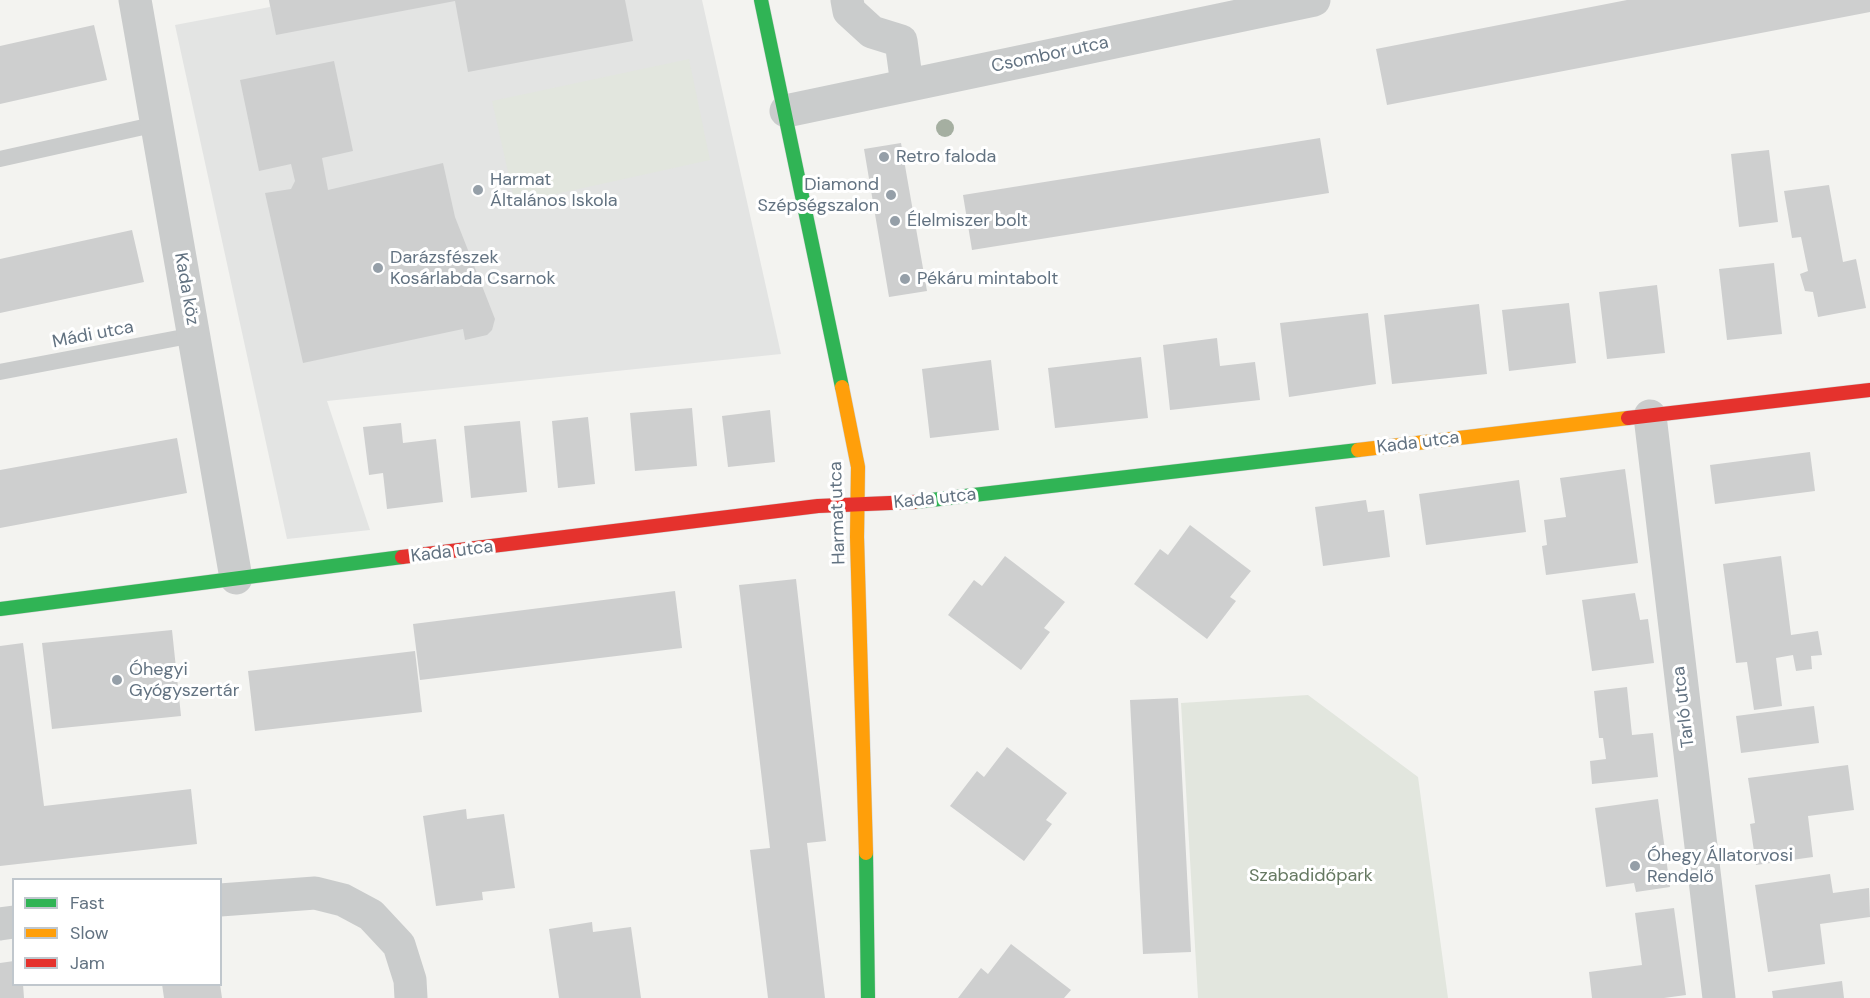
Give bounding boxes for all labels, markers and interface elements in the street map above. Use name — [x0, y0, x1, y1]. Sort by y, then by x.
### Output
street label: Csombor utca — [989, 32, 1111, 78]
place label: Retro faloda — [896, 146, 996, 168]
marker: Retro faloda — [877, 150, 891, 164]
place label: Harmat Általános Iskola — [490, 169, 618, 212]
place label: Diamond Szépségszalon — [757, 174, 879, 216]
marker: Harmat Általános Iskola — [471, 183, 485, 197]
marker: Diamond Szépségszalon — [884, 188, 898, 202]
place label: Élelmiszer bolt — [907, 210, 1028, 232]
marker: Élelmiszer bolt — [888, 214, 902, 228]
place label: Darázsfészek Kosárlabda Csarnok — [390, 247, 555, 290]
street label: Kada köz — [169, 251, 203, 327]
marker: Darázsfészek Kosárlabda Csarnok — [371, 261, 385, 275]
place label: Pékáru mintabolt — [917, 268, 1058, 290]
marker: Pékáru mintabolt — [898, 272, 912, 286]
street label: Mádi utca — [50, 317, 136, 353]
street label: Kada utca — [1376, 427, 1460, 459]
street label: Harmat utca — [825, 461, 851, 565]
street label: Kada utca — [893, 484, 977, 514]
street label: Kada utca — [410, 536, 494, 568]
place label: Óhegyi Gyógyszertár — [129, 659, 239, 702]
street label: Tarló utca — [1668, 665, 1700, 749]
marker: Óhegyi Gyógyszertár — [110, 673, 124, 687]
place label: Óhegy Állatorvosi Rendelő — [1647, 845, 1793, 888]
marker: Óhegy Állatorvosi Rendelő — [1628, 859, 1642, 873]
park label: Szabadidőpark — [1249, 865, 1373, 887]
legend — [12, 878, 222, 986]
text: Fast — [70, 891, 105, 915]
text: Slow — [70, 921, 109, 945]
text: Jam — [70, 951, 105, 975]

